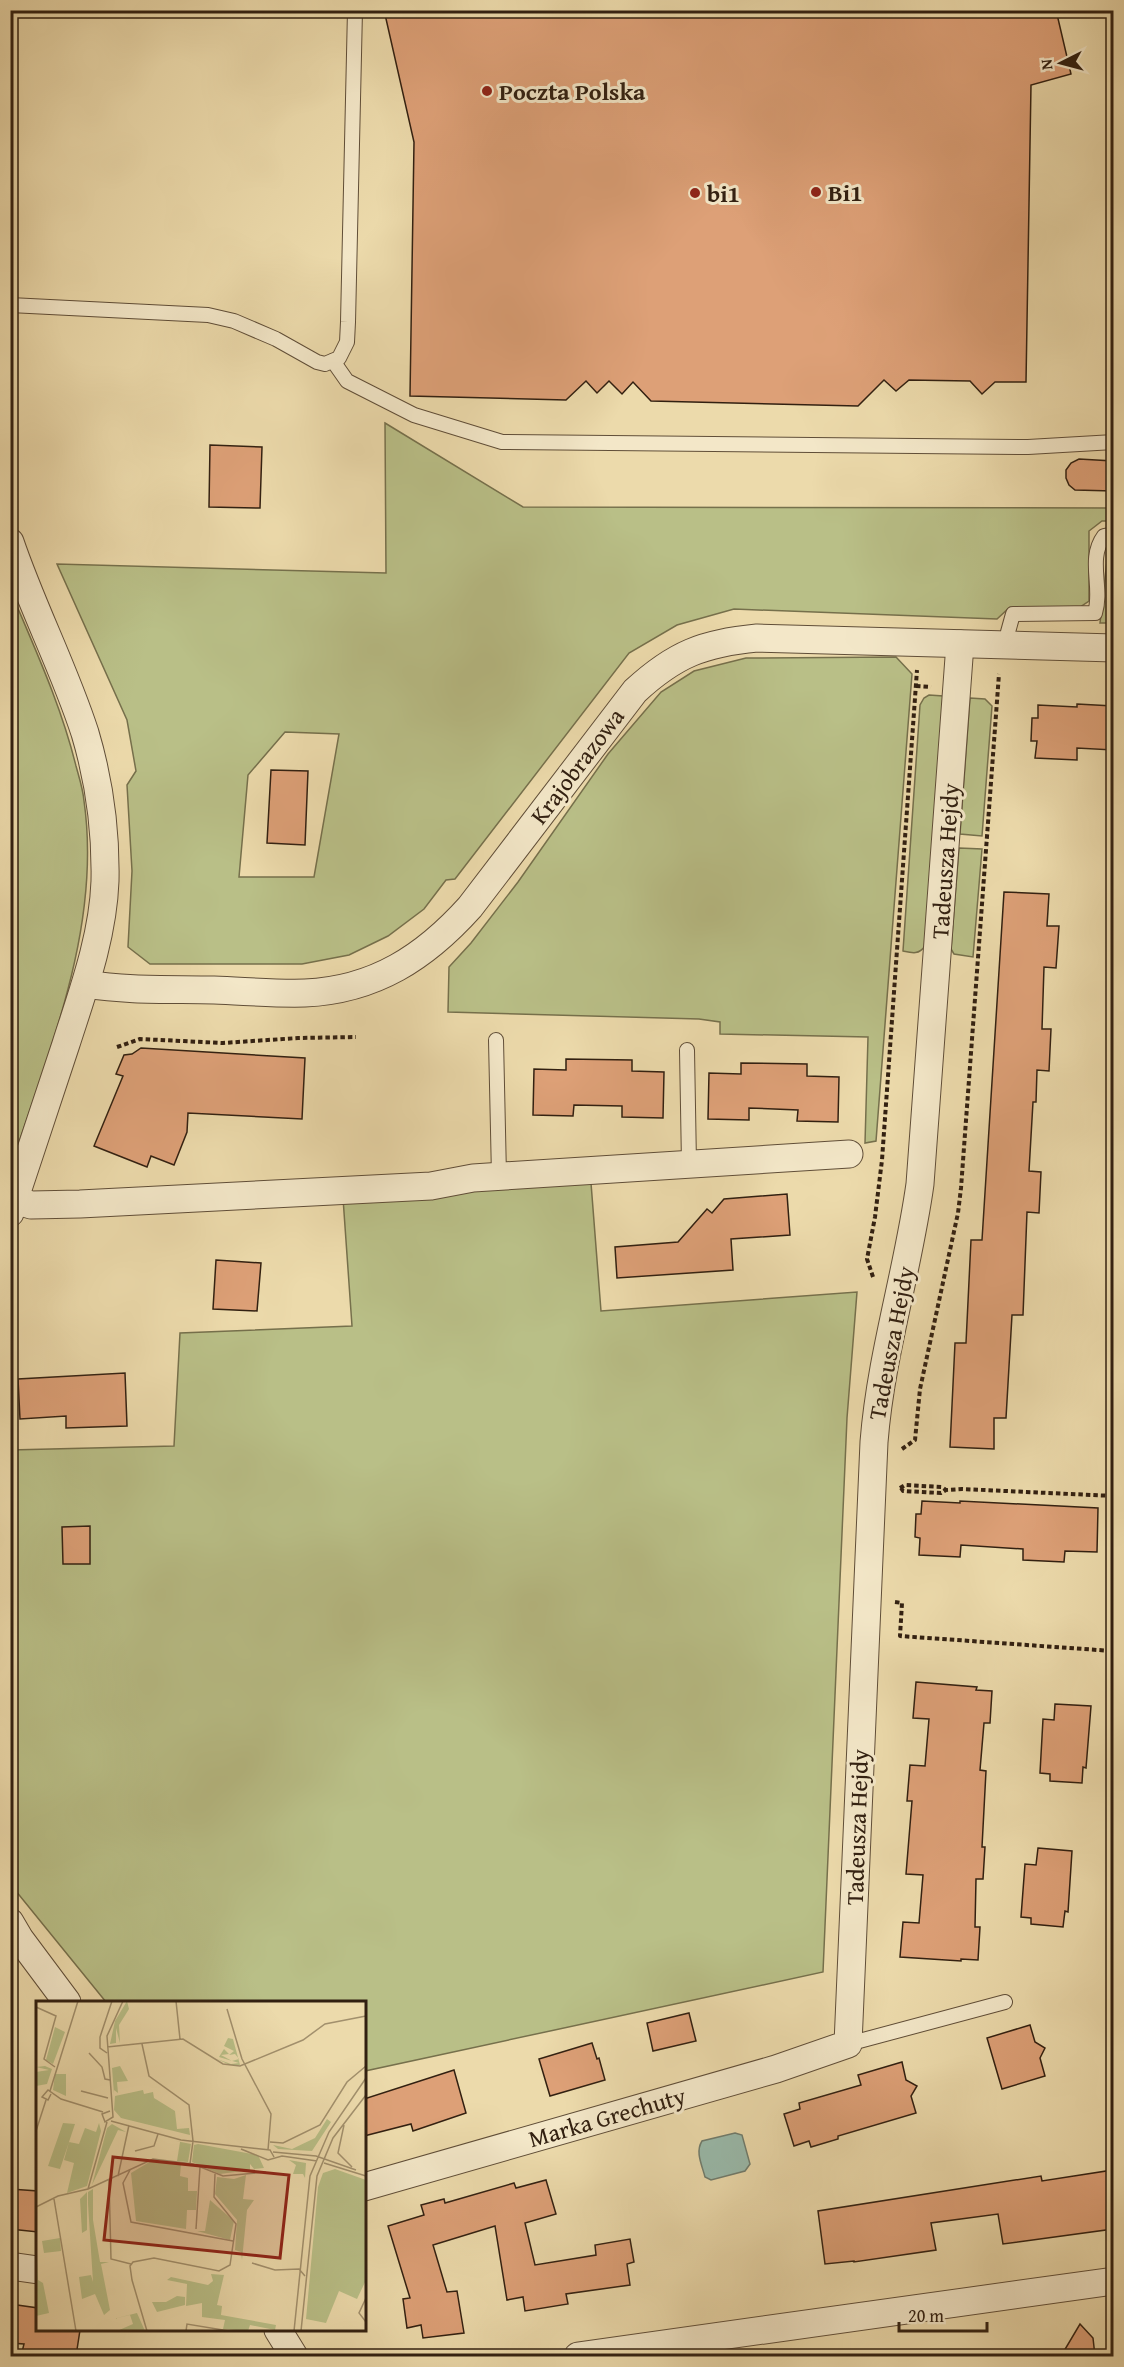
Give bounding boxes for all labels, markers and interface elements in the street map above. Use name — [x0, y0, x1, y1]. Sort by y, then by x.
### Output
north arrow — [1031, 33, 1091, 93]
text: N — [1034, 58, 1059, 71]
place label: Poczta Polska — [499, 74, 646, 109]
marker: Poczta Polska — [480, 84, 494, 98]
place label: Bi1 — [828, 175, 863, 210]
place label: bi1 — [707, 176, 740, 211]
marker: Bi1 — [809, 185, 823, 199]
marker: bi1 — [688, 186, 702, 200]
street label: Krajobrazowa — [522, 700, 633, 832]
street label: Tadeusza Hejdy — [922, 782, 968, 940]
street label: Tadeusza Hejdy — [859, 1263, 923, 1423]
street label: Tadeusza Hejdy — [837, 1748, 877, 1906]
inset map — [36, 2001, 366, 2331]
street label: Marka Grechuty — [524, 2078, 690, 2156]
scale bar — [899, 2295, 988, 2333]
text: 20 m — [908, 2302, 944, 2329]

